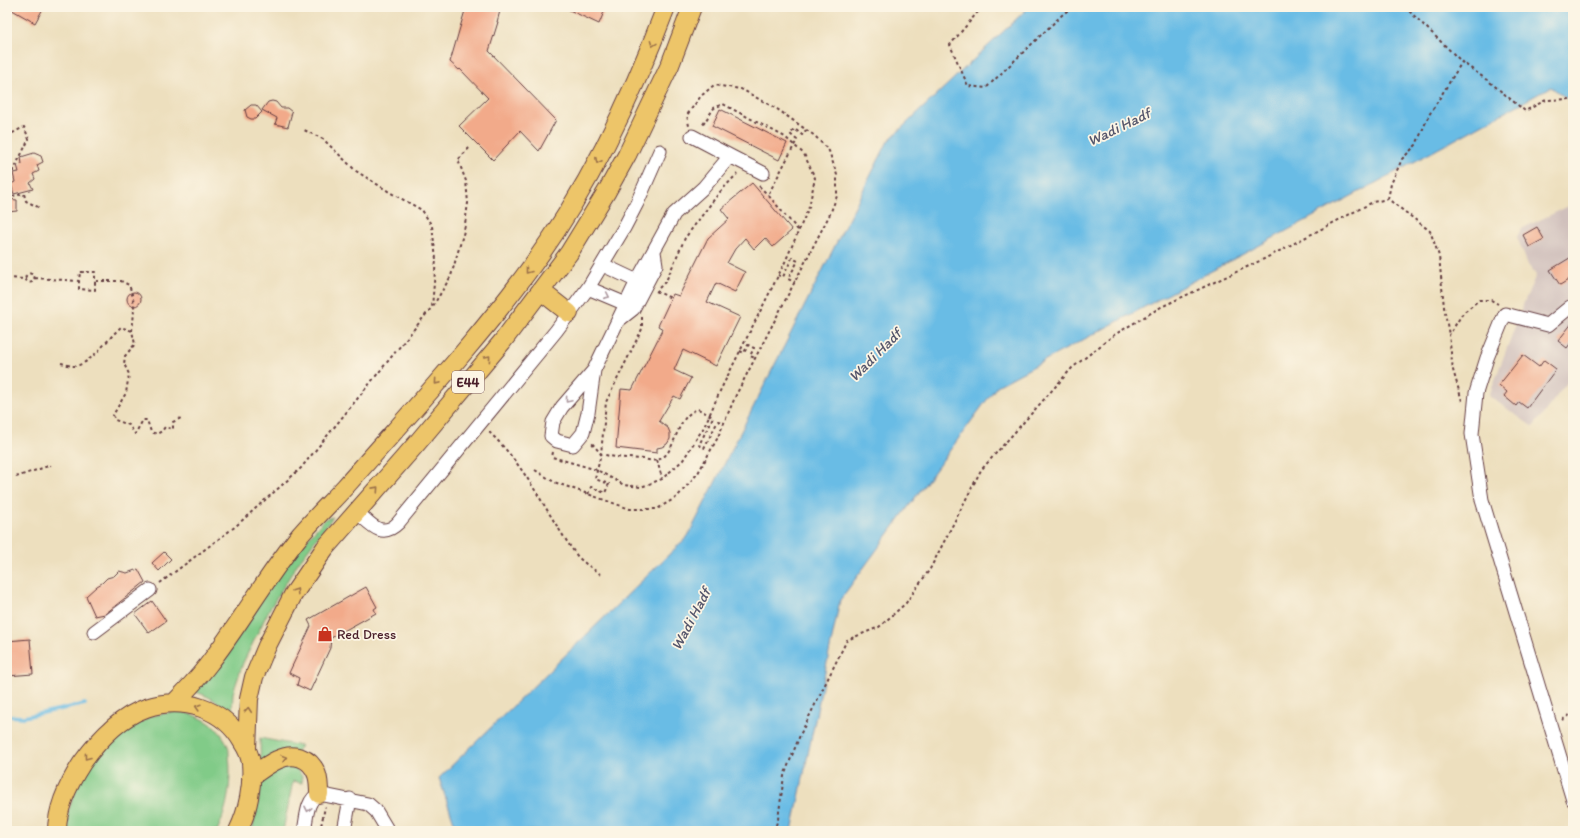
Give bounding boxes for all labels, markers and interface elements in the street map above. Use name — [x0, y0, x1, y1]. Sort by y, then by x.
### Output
one-way arrow — [649, 40, 657, 47]
water label: Wadi Hadf — [1085, 103, 1155, 150]
one-way arrow — [595, 157, 603, 164]
one-way arrow — [526, 267, 533, 274]
one-way arrow — [602, 291, 610, 299]
water label: Wadi Hadf — [845, 323, 907, 385]
one-way arrow — [484, 356, 491, 363]
road number: E44 — [452, 371, 484, 393]
one-way arrow — [434, 377, 442, 385]
one-way arrow — [566, 395, 573, 402]
one-way arrow — [372, 486, 379, 493]
water label: Wadi Hadf — [667, 583, 716, 653]
one-way arrow — [291, 588, 299, 595]
shop icon: Red Dress — [316, 625, 334, 643]
place label: Red Dress — [337, 626, 396, 643]
one-way arrow — [195, 703, 202, 712]
one-way arrow — [243, 707, 252, 713]
one-way arrow — [85, 752, 92, 759]
one-way arrow — [281, 754, 288, 762]
one-way arrow — [305, 805, 313, 812]

